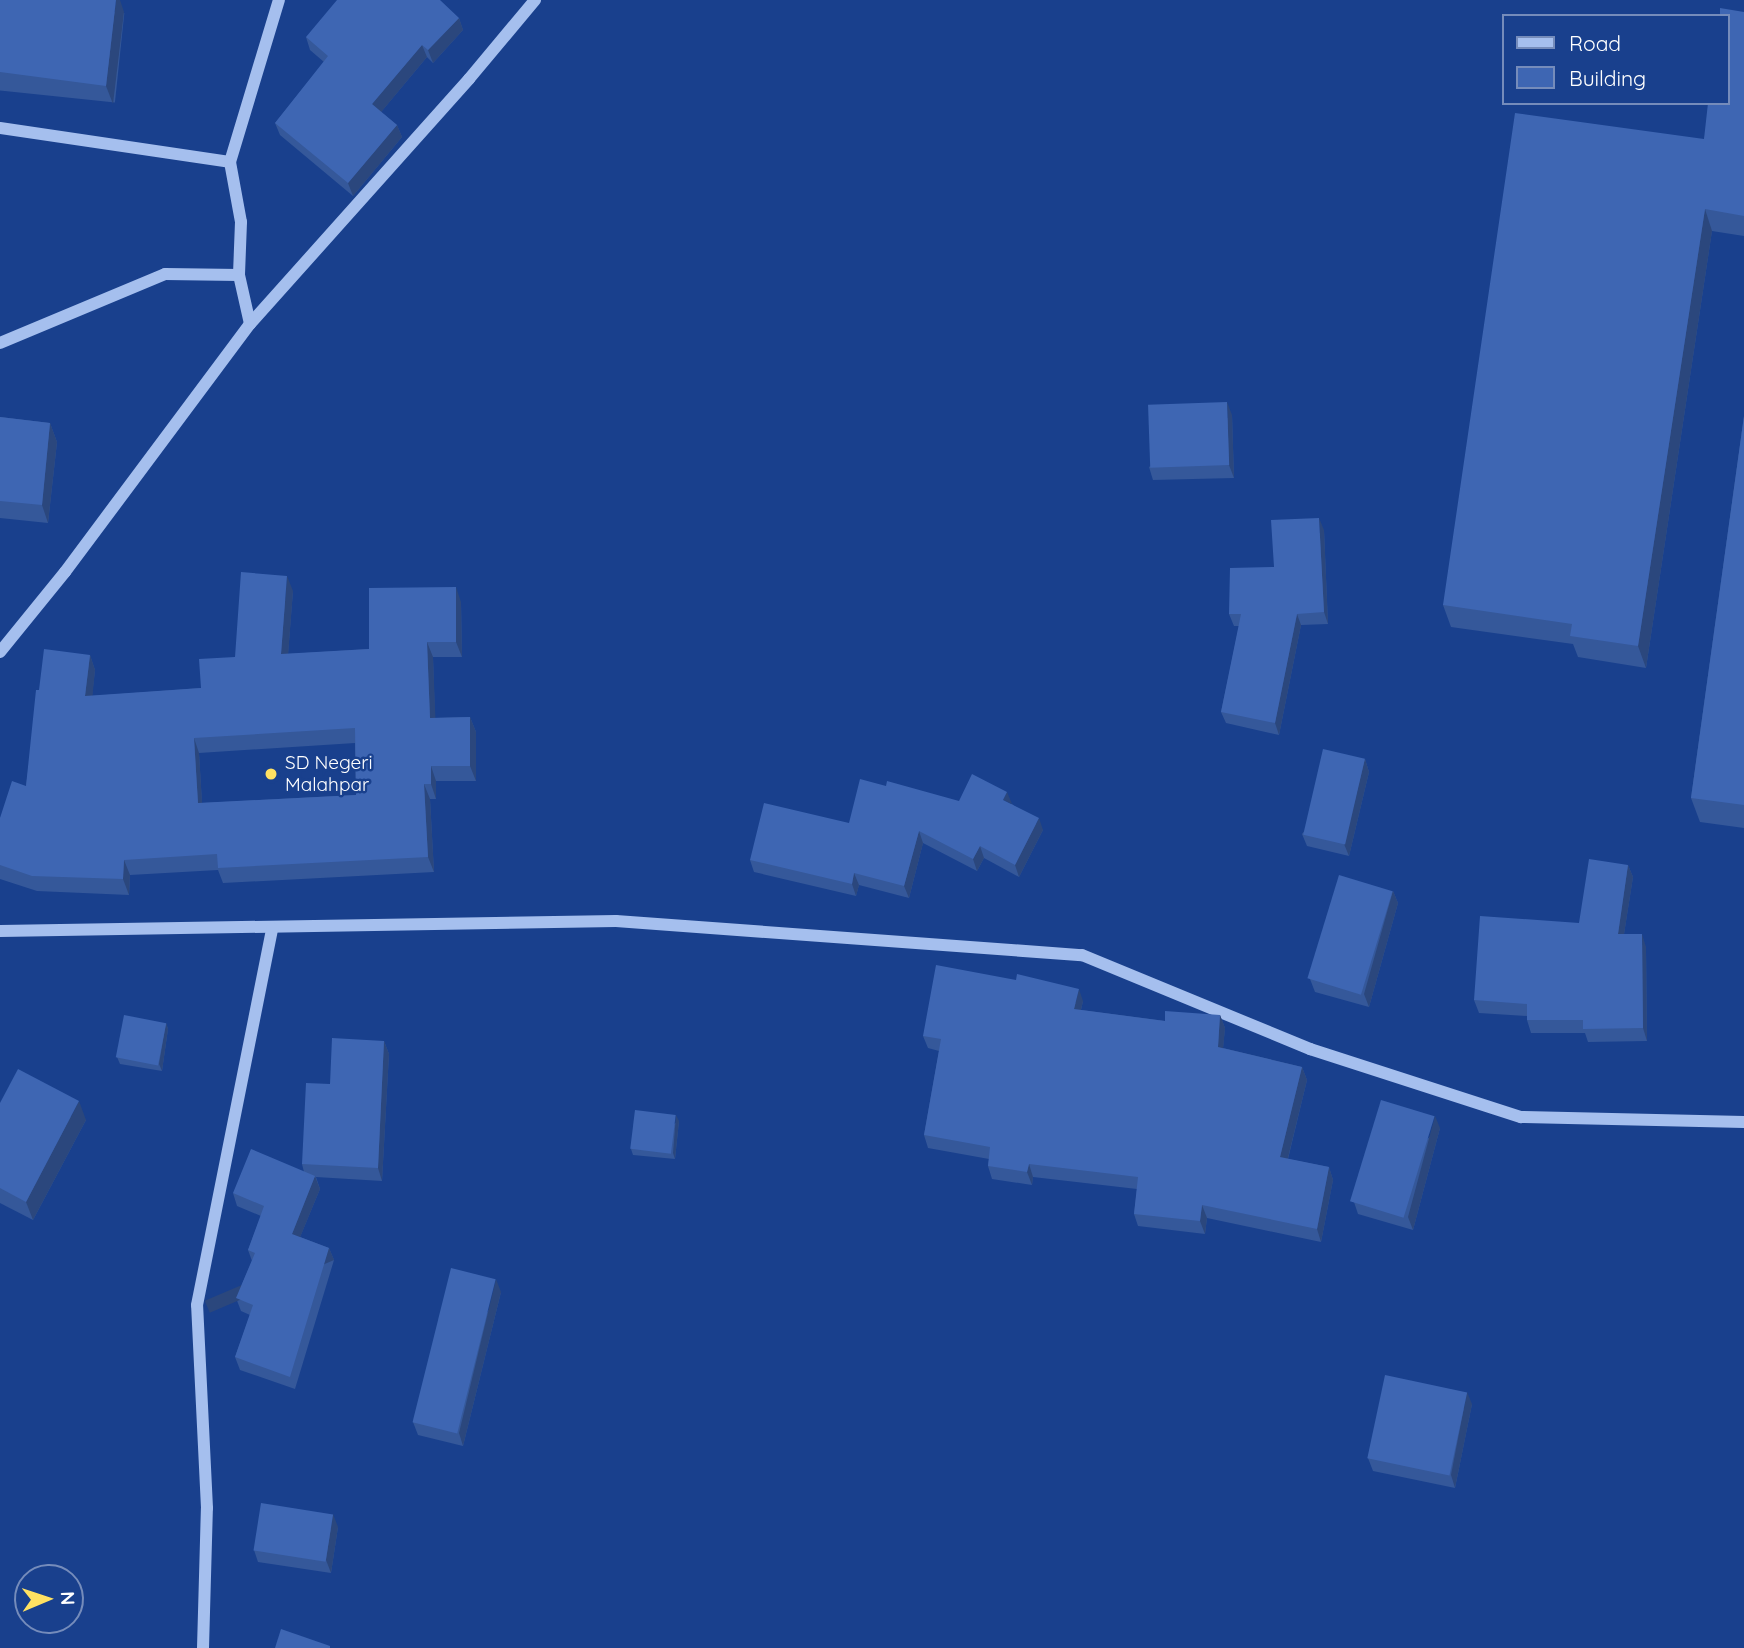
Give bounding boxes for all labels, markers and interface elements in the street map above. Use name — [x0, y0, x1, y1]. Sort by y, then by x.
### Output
legend — [1502, 14, 1730, 105]
text: Road — [1569, 30, 1621, 56]
text: Building — [1569, 65, 1646, 91]
place label: SD Negeri Malahpar — [285, 752, 373, 796]
marker: SD Negeri Malahpar — [263, 766, 279, 782]
north arrow — [14, 1564, 84, 1634]
text: N — [56, 1591, 80, 1606]

